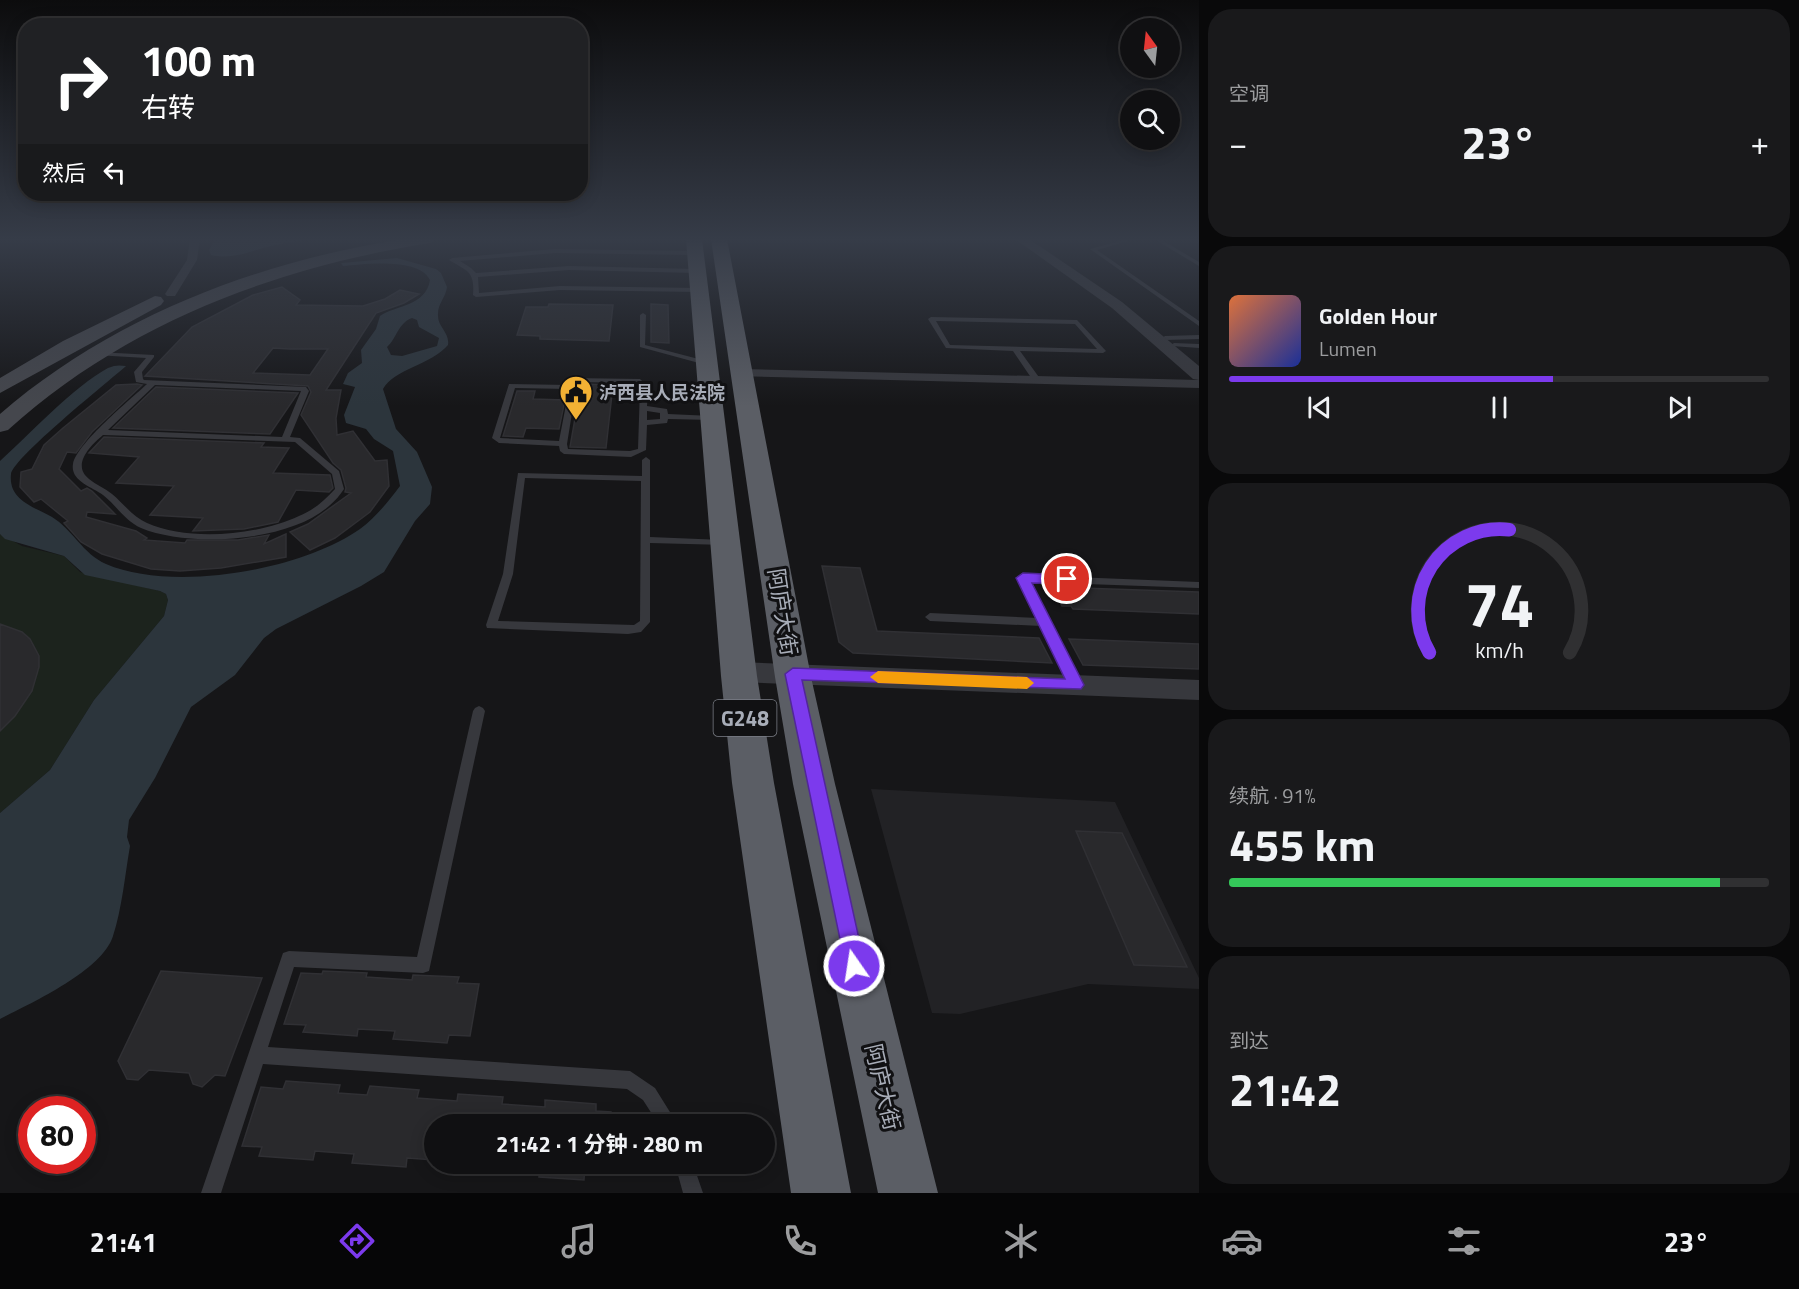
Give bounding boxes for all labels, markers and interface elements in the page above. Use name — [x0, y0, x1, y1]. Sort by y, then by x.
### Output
north arrow — [1120, 18, 1180, 78]
map controls — [1120, 18, 1180, 150]
text: 100 m — [141, 28, 256, 92]
icon: right — [42, 42, 120, 120]
text: 空调 — [1229, 78, 1269, 109]
text: 右转 — [141, 86, 195, 127]
button: search — [1120, 90, 1180, 150]
text: 23° — [1461, 108, 1537, 176]
text: − — [1229, 118, 1247, 168]
text: + — [1751, 118, 1769, 168]
text: 然后 — [42, 156, 86, 190]
icon: left — [98, 156, 131, 189]
text: Golden Hour — [1319, 299, 1437, 333]
text: Lumen — [1319, 333, 1377, 364]
public building icon: 泸西县人民法院 — [558, 374, 594, 421]
place label: 泸西县人民法院 — [599, 379, 725, 406]
icon: previous — [1303, 391, 1336, 424]
icon: pause — [1483, 391, 1516, 424]
icon: next — [1663, 391, 1696, 424]
pin — [1041, 553, 1092, 604]
text: 74 — [1464, 557, 1534, 652]
icon: arrive — [1050, 562, 1083, 595]
street label: 阿庐大街 — [759, 566, 807, 658]
text: km/h — [1475, 635, 1523, 667]
road number: G248 — [714, 700, 777, 736]
text: 续航 · 91% — [1229, 780, 1316, 811]
text: 455 km — [1229, 810, 1375, 878]
position arrow — [822, 934, 886, 998]
text: 到达 — [1229, 1025, 1269, 1056]
street label: 阿庐大街 — [857, 1040, 909, 1134]
text: 21:42 — [1229, 1055, 1341, 1123]
speed limit sign: 80 — [18, 1096, 96, 1174]
text: 21:42 · 1 分钟 · 280 m — [496, 1127, 703, 1161]
icon: directions — [336, 1220, 378, 1262]
icon: music — [558, 1220, 600, 1262]
icon: phone — [779, 1220, 821, 1262]
icon: climate — [1000, 1220, 1042, 1262]
icon: car — [1221, 1220, 1263, 1262]
icon: filters — [1443, 1220, 1485, 1262]
text: 21:41 — [90, 1221, 157, 1262]
text: 23° — [1664, 1221, 1709, 1262]

